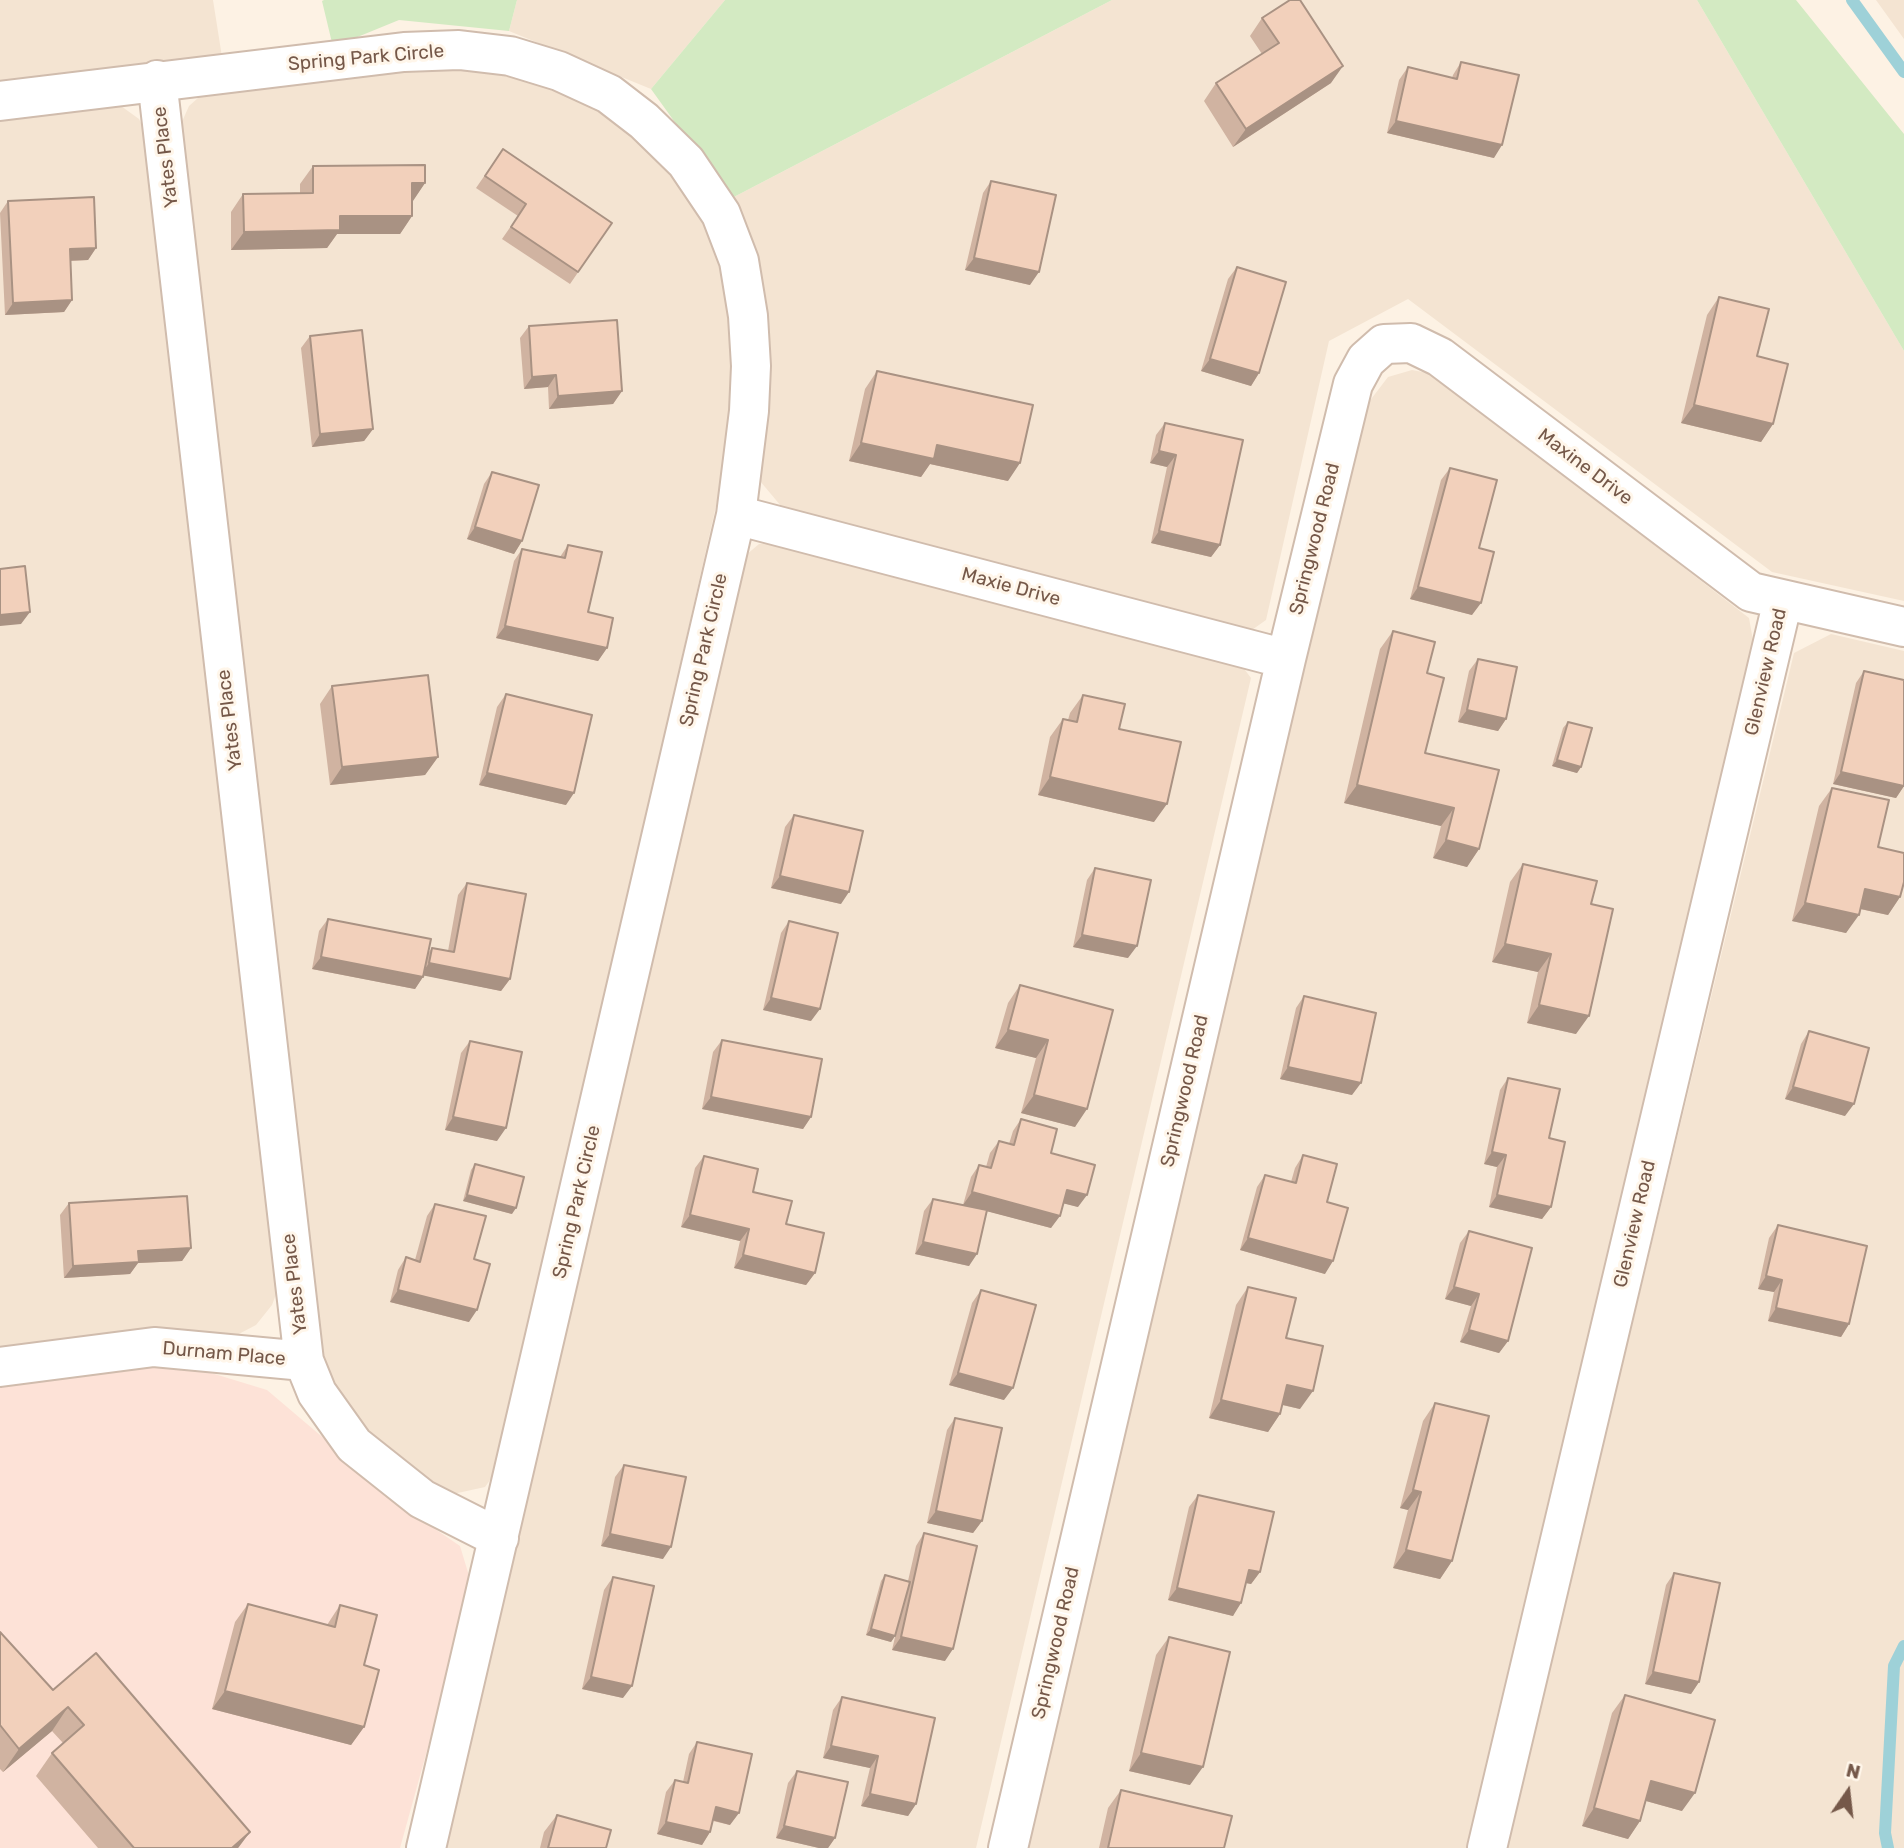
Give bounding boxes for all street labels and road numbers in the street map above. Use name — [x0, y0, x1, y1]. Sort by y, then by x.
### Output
street label: Spring Park Circle — [287, 40, 445, 76]
street label: Yates Place — [148, 105, 184, 209]
street label: Maxine Drive — [1533, 424, 1637, 510]
street label: Springwood Road — [1285, 461, 1345, 617]
street label: Maxie Drive — [959, 563, 1063, 611]
street label: Spring Park Circle — [675, 571, 733, 729]
street label: Glenview Road — [1740, 606, 1792, 738]
street label: Yates Place — [212, 668, 248, 772]
street label: Springwood Road — [1156, 1013, 1214, 1169]
street label: Spring Park Circle — [548, 1123, 606, 1281]
street label: Glenview Road — [1609, 1158, 1661, 1290]
street label: Yates Place — [277, 1232, 313, 1336]
street label: Durnam Place — [161, 1337, 287, 1371]
street label: Springwood Road — [1027, 1565, 1085, 1721]

